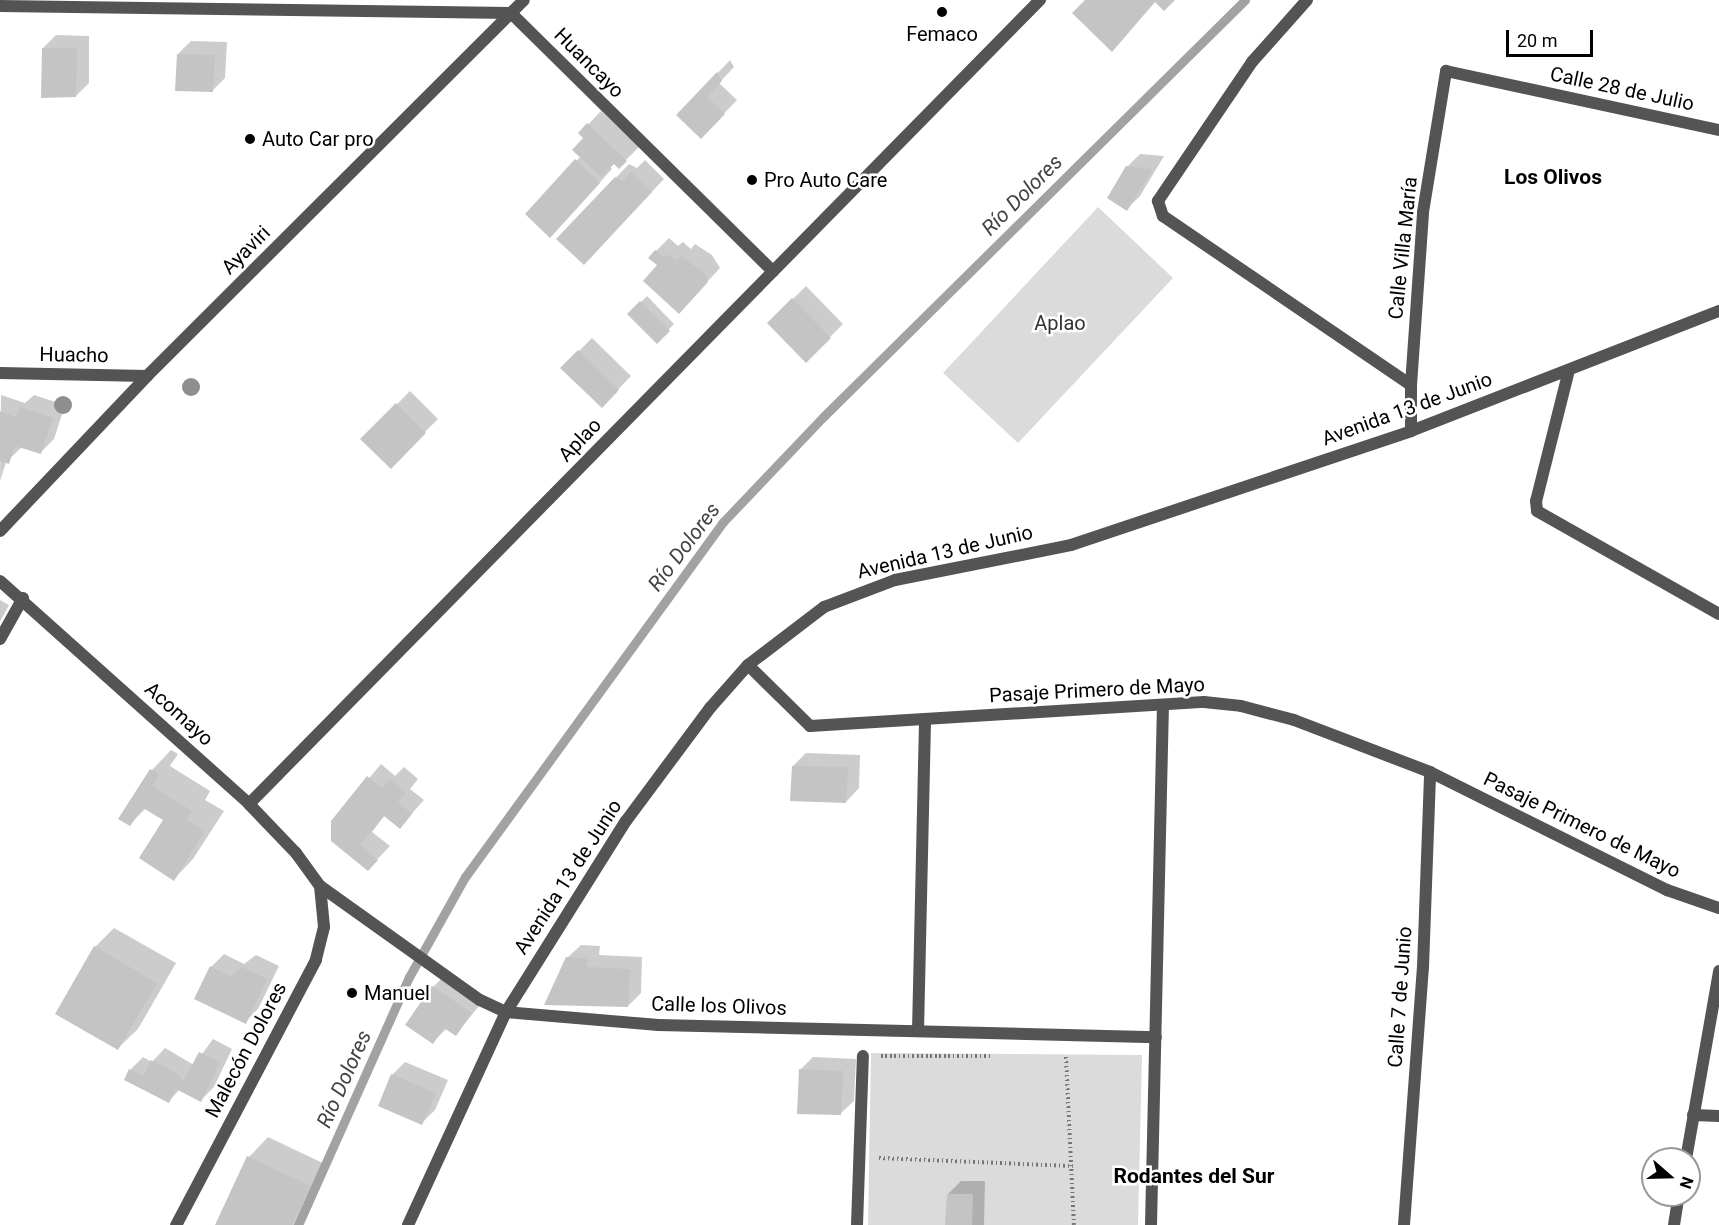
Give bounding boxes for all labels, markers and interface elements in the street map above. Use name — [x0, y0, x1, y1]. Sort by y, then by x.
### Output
marker: Femaco — [935, 5, 949, 19]
scale bar — [1509, 18, 1596, 56]
place label: Femaco — [906, 22, 978, 46]
street label: Huancayo — [549, 23, 629, 103]
text: 20 m — [1517, 30, 1557, 51]
street label: Calle 28 de Julio — [1548, 62, 1696, 116]
place label: Auto Car pro — [262, 127, 374, 151]
marker: Auto Car pro — [243, 132, 257, 146]
water label: Río Dolores — [976, 149, 1068, 241]
district label: Los Olivos — [1504, 164, 1602, 190]
place label: Pro Auto Care — [764, 168, 887, 192]
marker: Pro Auto Care — [745, 173, 759, 187]
street label: Calle Villa María — [1384, 175, 1422, 321]
street label: Ayaviri — [217, 221, 275, 279]
park label: Aplao — [1034, 311, 1086, 335]
street label: Huacho — [39, 342, 109, 368]
street label: Avenida 13 de Junio — [1319, 367, 1495, 451]
street label: Aplao — [554, 413, 606, 467]
water label: Río Dolores — [643, 498, 725, 596]
street label: Avenida 13 de Junio — [855, 520, 1035, 584]
street label: Pasaje Primero de Mayo — [988, 672, 1206, 708]
street label: Acomayo — [140, 677, 218, 751]
street label: Pasaje Primero de Mayo — [1480, 767, 1684, 883]
street label: Avenida 13 de Junio — [509, 795, 627, 959]
street label: Calle 7 de Junio — [1383, 926, 1417, 1068]
street label: Malecón Dolores — [200, 978, 292, 1122]
place label: Manuel — [364, 981, 430, 1005]
marker: Manuel — [345, 986, 359, 1000]
street label: Calle los Olivos — [651, 992, 787, 1020]
water label: Río Dolores — [311, 1026, 377, 1132]
north arrow — [1641, 1147, 1701, 1207]
district label: Rodantes del Sur — [1114, 1163, 1274, 1189]
text: N — [1676, 1174, 1697, 1191]

